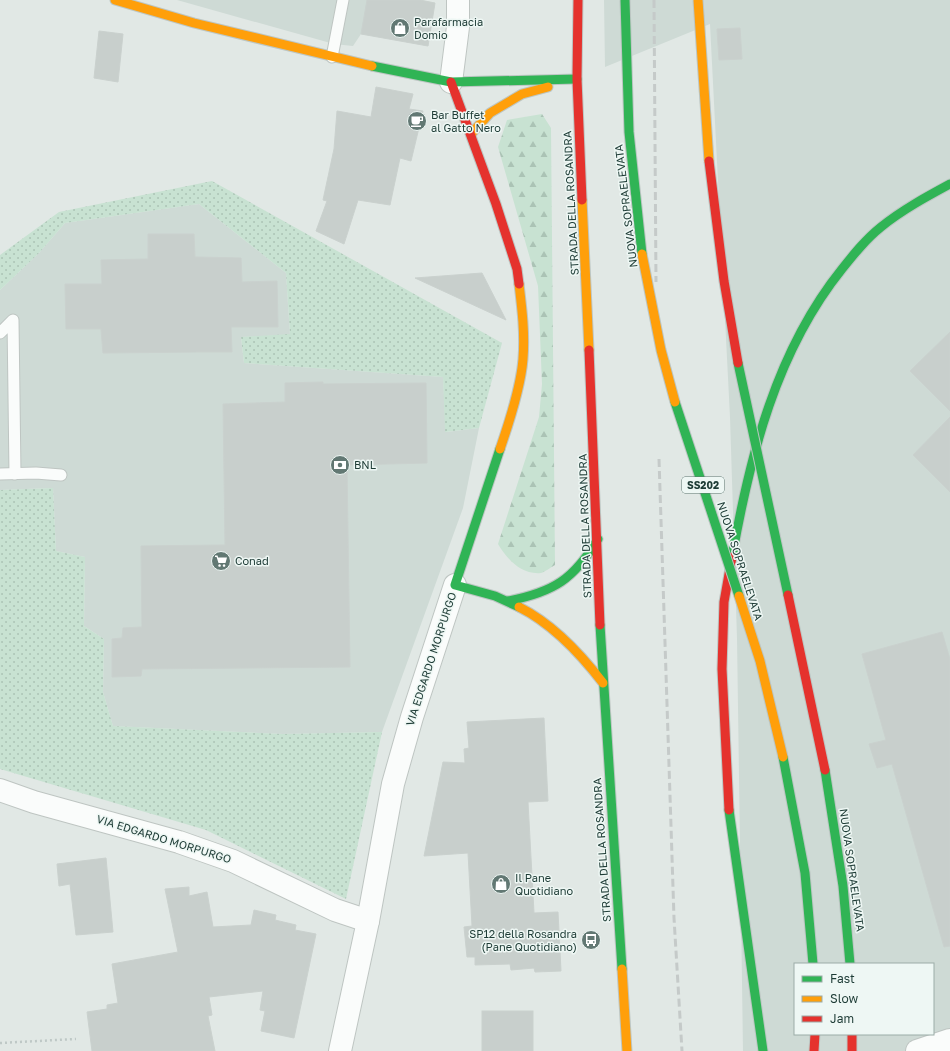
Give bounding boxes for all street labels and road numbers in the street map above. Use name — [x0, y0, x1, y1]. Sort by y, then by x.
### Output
street label: STRADA DELLA ROSANDRA — [560, 130, 581, 275]
street label: NUOVA SOPRAELEVATA — [611, 143, 640, 268]
street label: STRADA DELLA ROSANDRA — [575, 453, 594, 598]
road number: SS202 — [682, 477, 724, 493]
street label: NUOVA SOPRAELEVATA — [715, 500, 766, 622]
street label: VIA EDGARDO MORPURGO — [403, 590, 458, 727]
street label: STRADA DELLA ROSANDRA — [590, 777, 613, 923]
street label: NUOVA SOPRAELEVATA — [837, 808, 868, 933]
street label: VIA EDGARDO MORPURGO — [95, 812, 233, 865]

